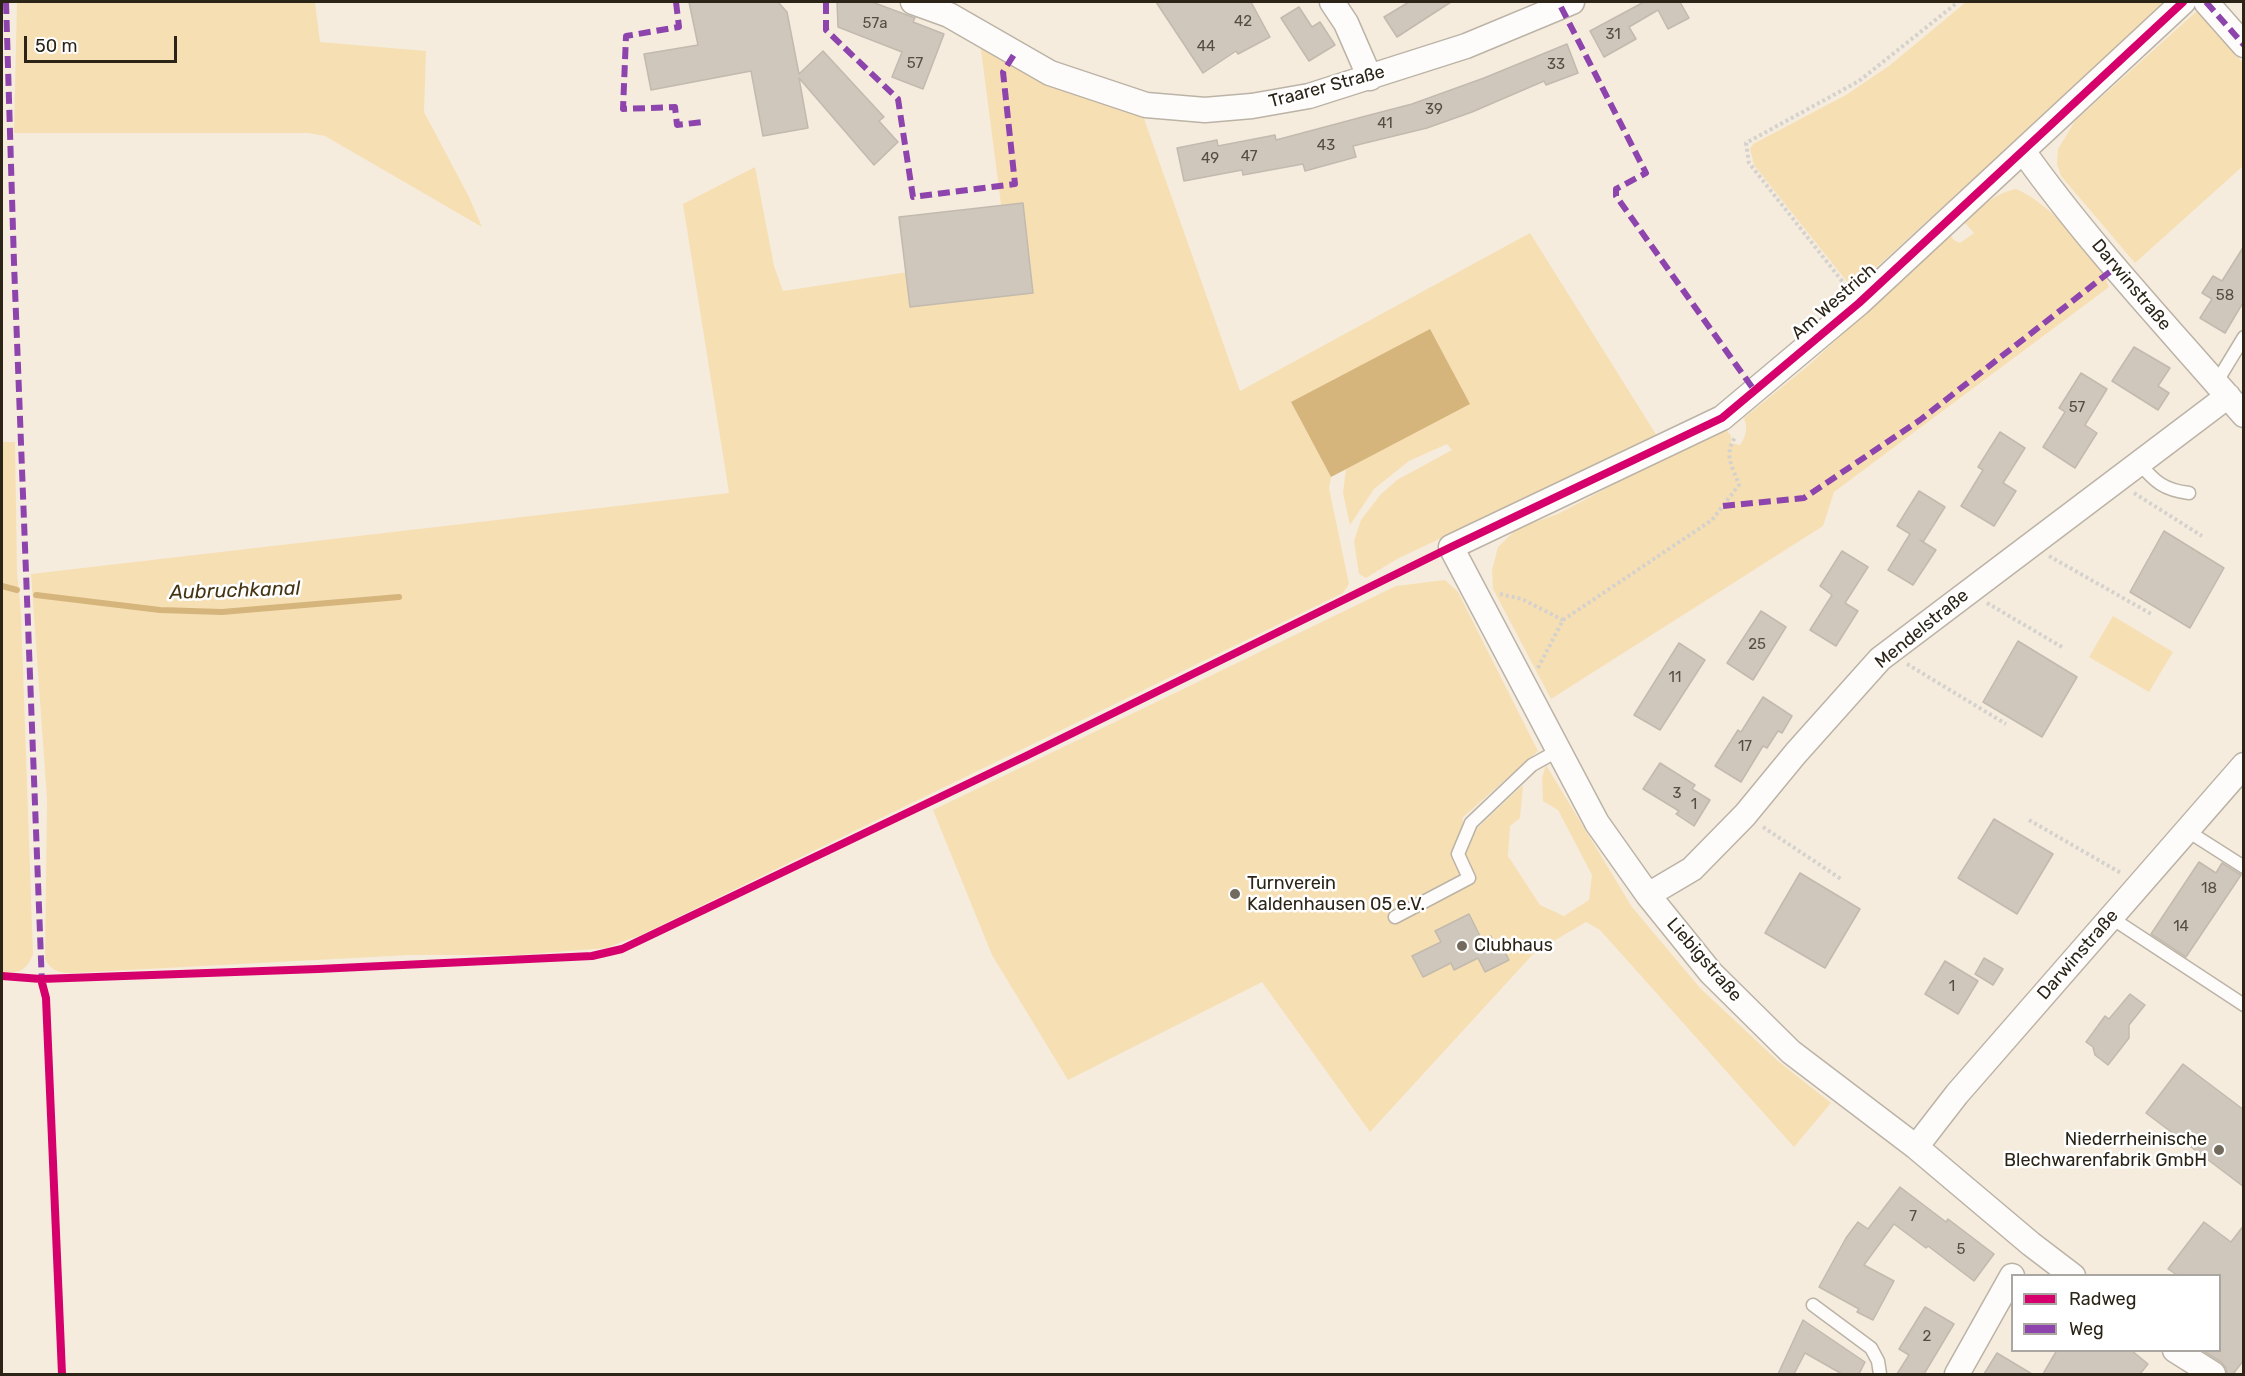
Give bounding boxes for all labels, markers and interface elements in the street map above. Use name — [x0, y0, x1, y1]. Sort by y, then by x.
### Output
house number: 42 — [1234, 13, 1252, 31]
house number: 57a — [863, 15, 887, 33]
scale bar — [27, 24, 180, 62]
house number: 31 — [1605, 26, 1621, 44]
text: 50 m — [35, 35, 78, 57]
house number: 44 — [1197, 38, 1215, 56]
house number: 57 — [907, 55, 923, 73]
house number: 33 — [1547, 56, 1565, 74]
street label: Traarer Straße — [1267, 61, 1387, 113]
house number: 39 — [1425, 101, 1443, 119]
house number: 41 — [1377, 115, 1393, 133]
house number: 43 — [1317, 137, 1335, 155]
house number: 47 — [1241, 148, 1257, 166]
house number: 49 — [1201, 150, 1219, 168]
street label: Darwinstraße — [2087, 235, 2175, 335]
street label: Am Westrich — [1787, 259, 1881, 345]
house number: 58 — [2216, 287, 2234, 305]
house number: 57 — [2069, 399, 2085, 417]
water label: Aubruchkanal — [169, 577, 301, 605]
street label: Mendelstraße — [1871, 585, 1973, 673]
house number: 25 — [1748, 636, 1766, 654]
house number: 11 — [1669, 669, 1681, 687]
house number: 17 — [1738, 738, 1752, 756]
house number: 3 — [1672, 785, 1682, 803]
house number: 1 — [1691, 796, 1697, 814]
place label: Turnverein Kaldenhausen 05 e.V. — [1247, 873, 1425, 916]
house number: 18 — [2201, 880, 2217, 898]
marker: Turnverein Kaldenhausen 05 e.V. — [1228, 887, 1242, 901]
street label: Darwinstraße — [2033, 906, 2123, 1004]
street label: Liebigstraße — [1662, 914, 1746, 1006]
house number: 14 — [2173, 918, 2189, 936]
place label: Clubhaus — [1474, 935, 1553, 957]
marker: Clubhaus — [1455, 939, 1469, 953]
house number: 1 — [1949, 978, 1955, 996]
place label: Niederrheinische Blechwarenfabrik GmbH — [2004, 1129, 2207, 1172]
marker: Niederrheinische Blechwarenfabrik GmbH — [2212, 1143, 2226, 1157]
house number: 7 — [1909, 1208, 1917, 1226]
house number: 5 — [1957, 1241, 1965, 1259]
legend — [2011, 1274, 2221, 1352]
text: Radweg — [2069, 1288, 2136, 1310]
text: Weg — [2069, 1318, 2104, 1340]
house number: 2 — [1923, 1328, 1931, 1346]

